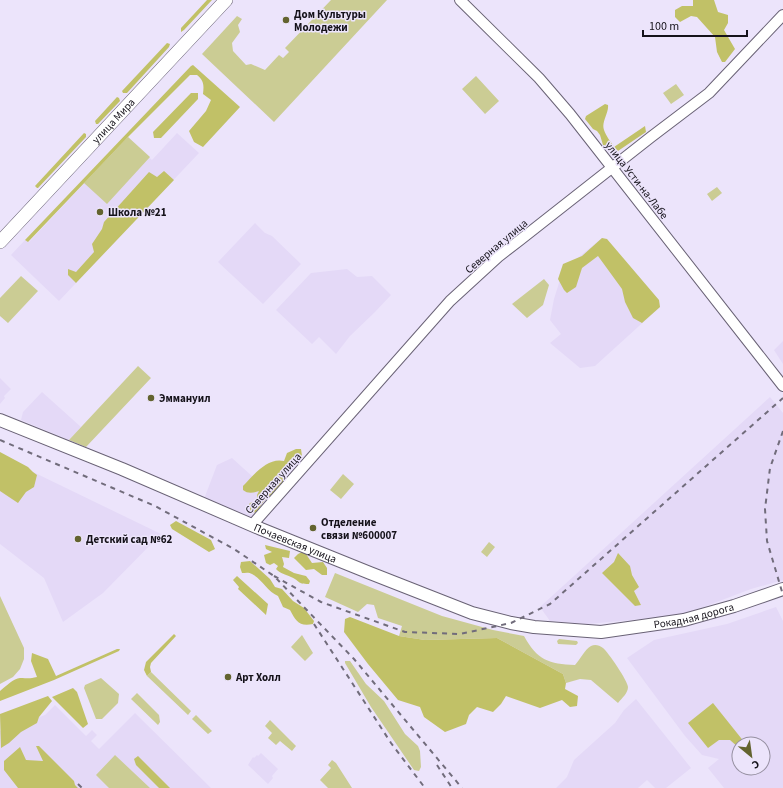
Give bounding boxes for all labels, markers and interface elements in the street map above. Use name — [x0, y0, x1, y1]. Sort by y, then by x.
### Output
place label: Дом Культуры Молодежи — [294, 7, 366, 35]
scale bar — [643, 12, 747, 38]
marker: Дом Культуры Молодежи — [281, 15, 291, 25]
text: 100 m — [649, 18, 679, 35]
street label: улица Мира — [89, 95, 139, 147]
street label: улица Усти-на-Лабе — [602, 138, 672, 223]
place label: Школа №21 — [108, 205, 167, 220]
marker: Школа №21 — [95, 207, 105, 217]
street label: Северная улица — [462, 216, 531, 277]
place label: Эммануил — [159, 391, 211, 406]
marker: Эммануил — [146, 393, 156, 403]
street label: Северная улица — [242, 450, 305, 517]
place label: Отделение связи №600007 — [321, 515, 397, 543]
street label: Почаевская улица — [252, 520, 339, 567]
marker: Отделение связи №600007 — [308, 523, 318, 533]
place label: Детский сад №62 — [86, 532, 172, 547]
marker: Детский сад №62 — [73, 534, 83, 544]
street label: Рокадная дорога — [653, 599, 736, 632]
place label: Арт Холл — [235, 670, 281, 685]
marker: Арт Холл — [223, 672, 233, 682]
north arrow — [731, 736, 771, 776]
text: С — [749, 756, 762, 773]

